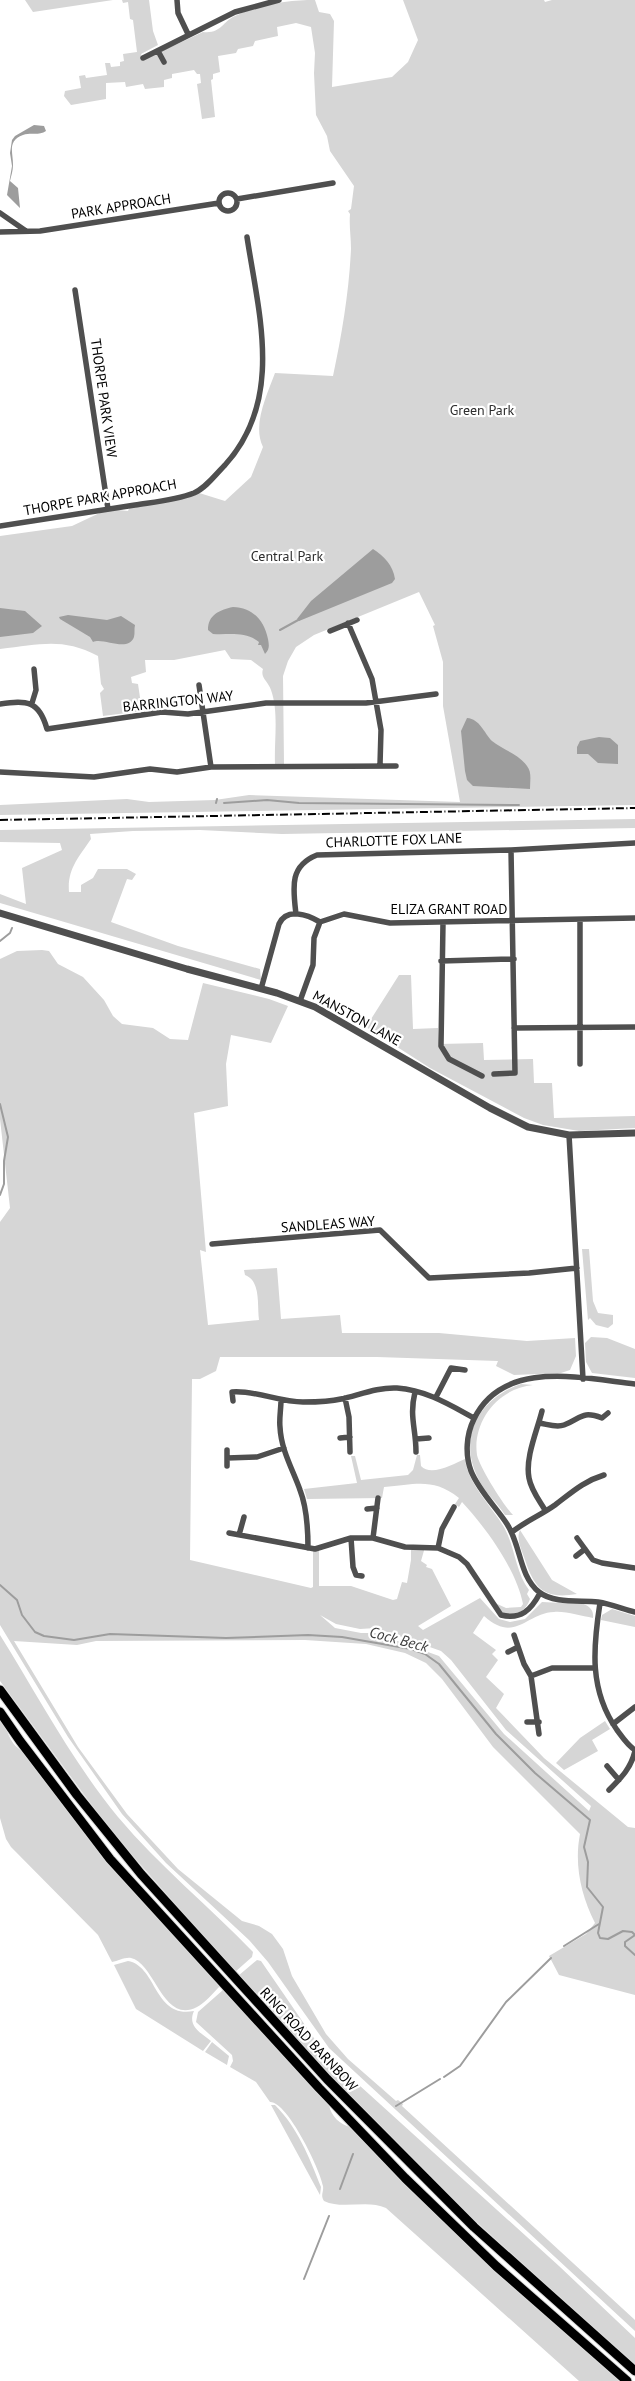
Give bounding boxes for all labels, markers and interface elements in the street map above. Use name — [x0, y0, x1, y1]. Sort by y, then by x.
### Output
street label: PARK APPROACH — [70, 189, 172, 223]
street label: THORPE PARK VIEW — [87, 337, 121, 459]
park label: Green Park — [450, 401, 515, 419]
street label: THORPE PARK APPROACH — [22, 475, 178, 519]
park label: Central Park — [251, 547, 323, 565]
street label: BARRINGTON WAY — [122, 686, 234, 716]
street label: CHARLOTTE FOX LANE — [325, 829, 463, 851]
street label: ELIZA GRANT ROAD — [391, 900, 507, 918]
street label: MANSTON LANE — [310, 986, 404, 1050]
street label: SANDLEAS WAY — [280, 1212, 376, 1236]
water label: Cock Beck — [368, 1622, 432, 1656]
street label: RING ROAD BARNBOW — [256, 1983, 362, 2095]

